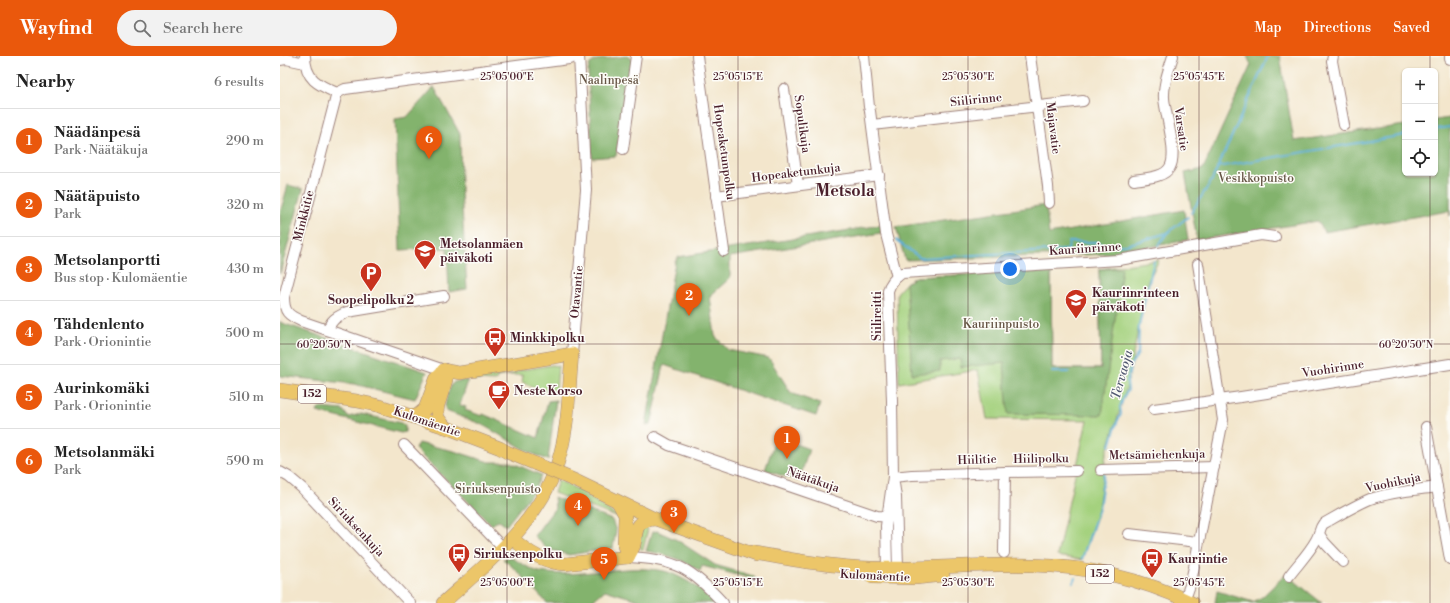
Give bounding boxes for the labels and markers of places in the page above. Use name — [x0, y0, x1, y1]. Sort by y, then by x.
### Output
pin: 6 — [416, 126, 442, 159]
place label: Metsolanmäen päiväkoti — [440, 237, 524, 266]
school or university icon: Metsolanmäen päiväkoti — [412, 238, 438, 271]
parking icon: Soopelipolku 2 — [358, 260, 384, 293]
pin: 2 — [676, 283, 702, 316]
place label: Kauriinrinteen päiväkoti — [1092, 286, 1180, 315]
school or university icon: Kauriinrinteen päiväkoti — [1063, 287, 1089, 320]
place label: Soopelipolku 2 — [328, 293, 414, 308]
bus stop icon: Minkkipolku — [482, 325, 508, 358]
place label: Minkkipolku — [510, 331, 585, 346]
cafe icon: Neste Korso — [486, 378, 512, 411]
place label: Neste Korso — [514, 384, 583, 399]
pin: 1 — [774, 426, 800, 459]
pin: 4 — [565, 493, 591, 526]
pin: 3 — [661, 500, 687, 533]
bus stop icon: Siriuksenpolku — [446, 541, 472, 574]
bus stop icon: Kauriintie — [1139, 546, 1165, 579]
place label: Siriuksenpolku — [474, 547, 563, 562]
pin: 5 — [591, 547, 617, 580]
place label: Kauriintie — [1168, 552, 1228, 567]

